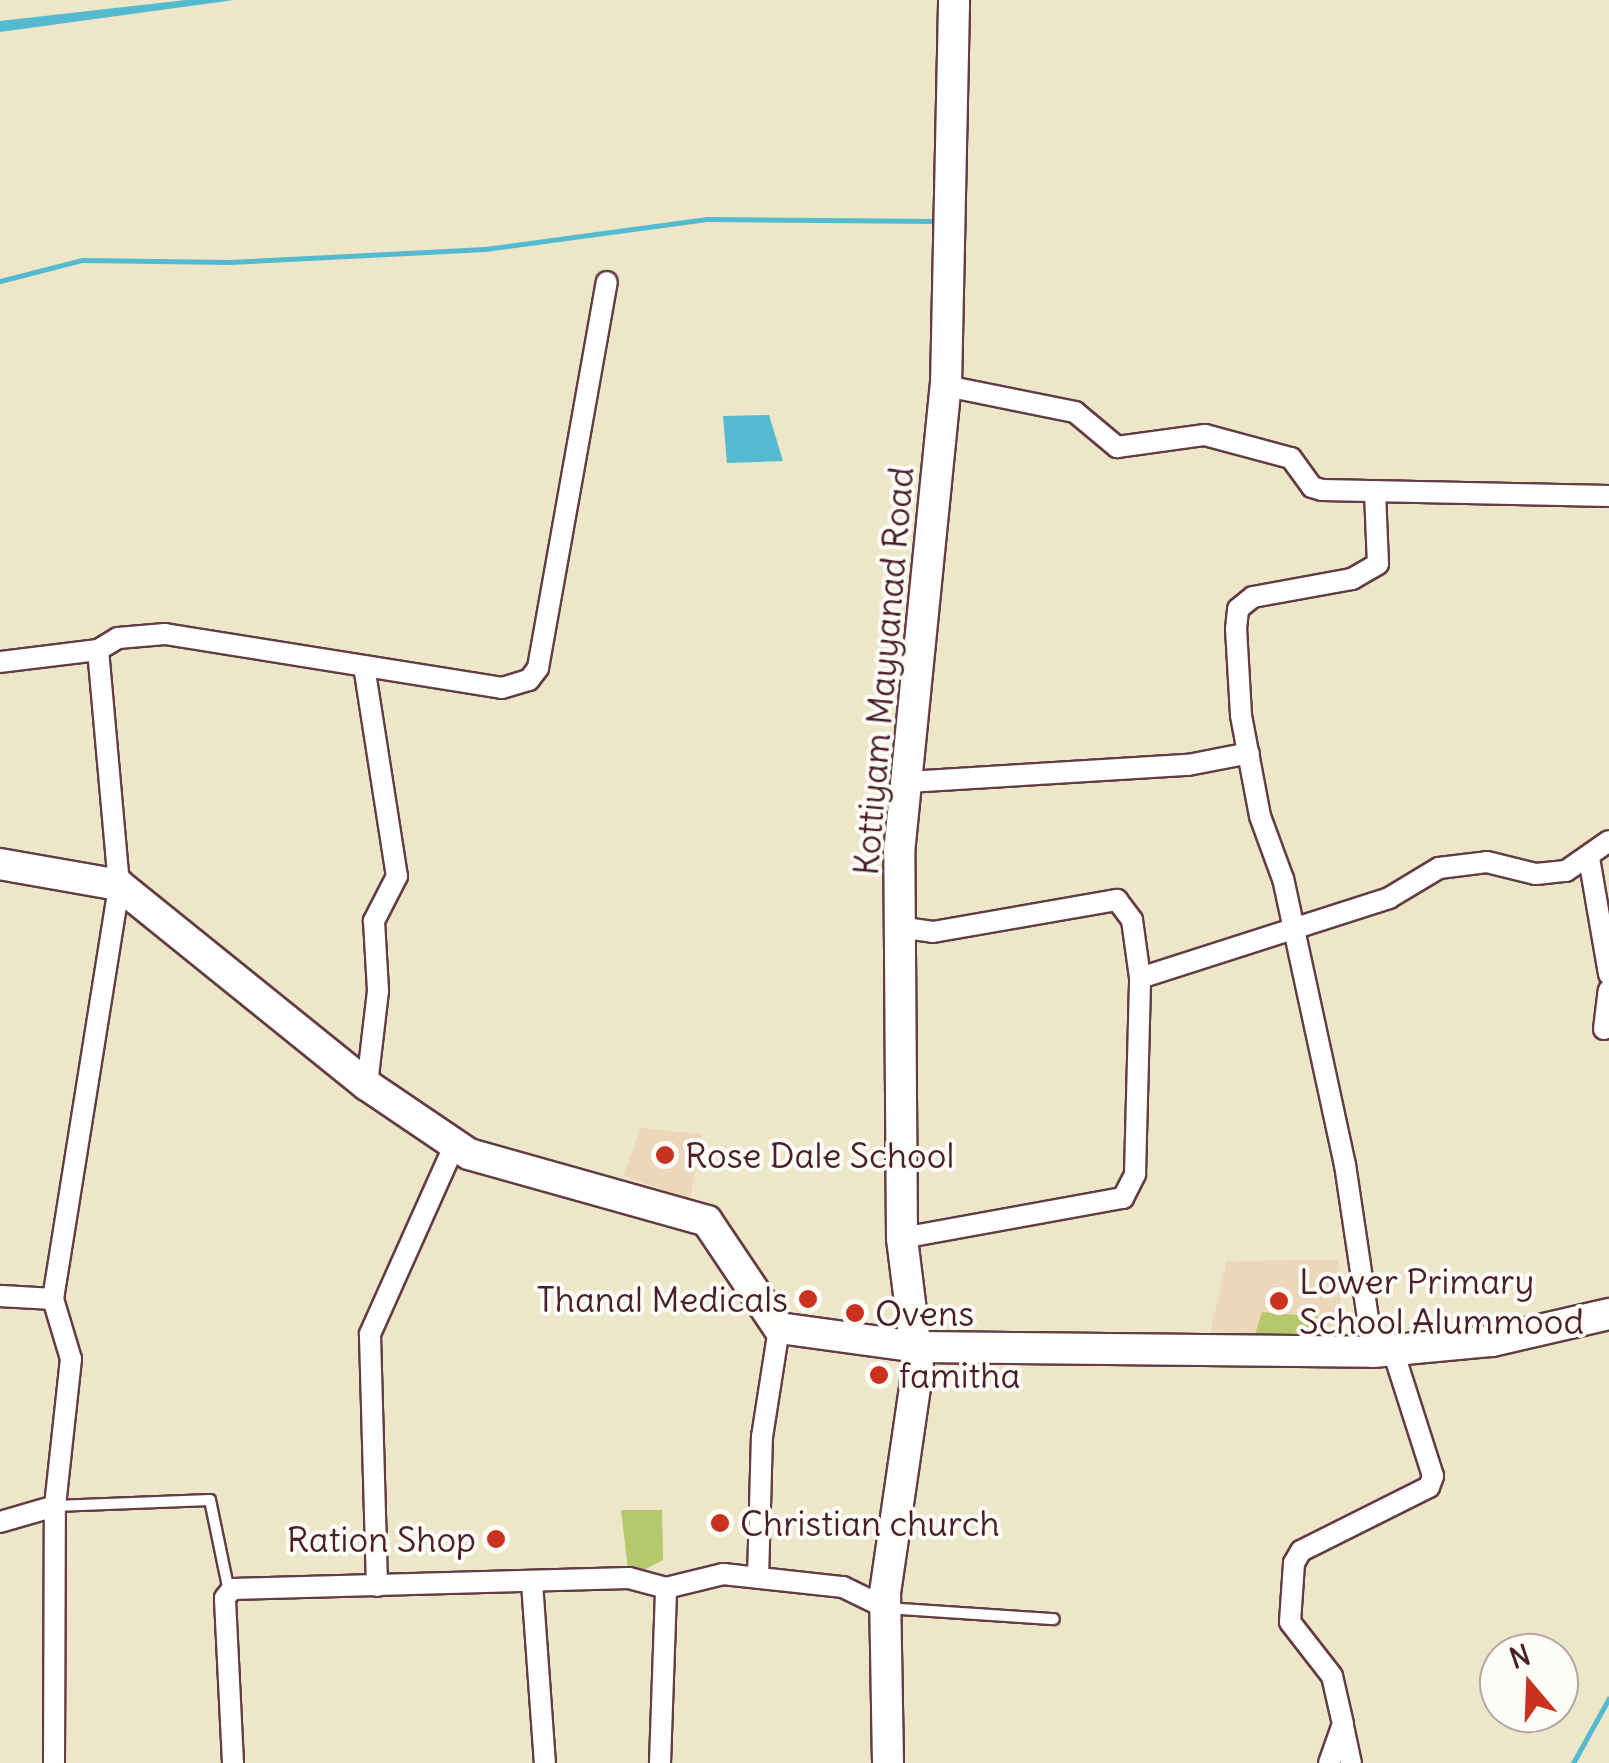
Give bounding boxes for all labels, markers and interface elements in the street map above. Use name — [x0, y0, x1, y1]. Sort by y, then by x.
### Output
street label: Kottiyam Mayyanad Road — [844, 465, 922, 877]
place label: Rose Dale School — [685, 1134, 954, 1176]
marker: Rose Dale School — [654, 1144, 676, 1166]
place label: Lower Primary School Alummood — [1299, 1260, 1584, 1342]
place label: Thanal Medicals — [536, 1278, 788, 1320]
marker: Thanal Medicals — [797, 1288, 819, 1310]
marker: Lower Primary School Alummood — [1268, 1290, 1290, 1312]
place label: Ovens — [875, 1292, 974, 1334]
marker: Ovens — [844, 1302, 866, 1324]
place label: famitha — [899, 1354, 1020, 1396]
marker: famitha — [868, 1364, 890, 1386]
place label: Christian church — [740, 1502, 1000, 1544]
marker: Christian church — [709, 1512, 731, 1534]
place label: Ration Shop — [287, 1518, 476, 1560]
marker: Ration Shop — [485, 1528, 507, 1550]
north arrow — [1479, 1633, 1579, 1733]
text: N — [1505, 1636, 1535, 1677]

